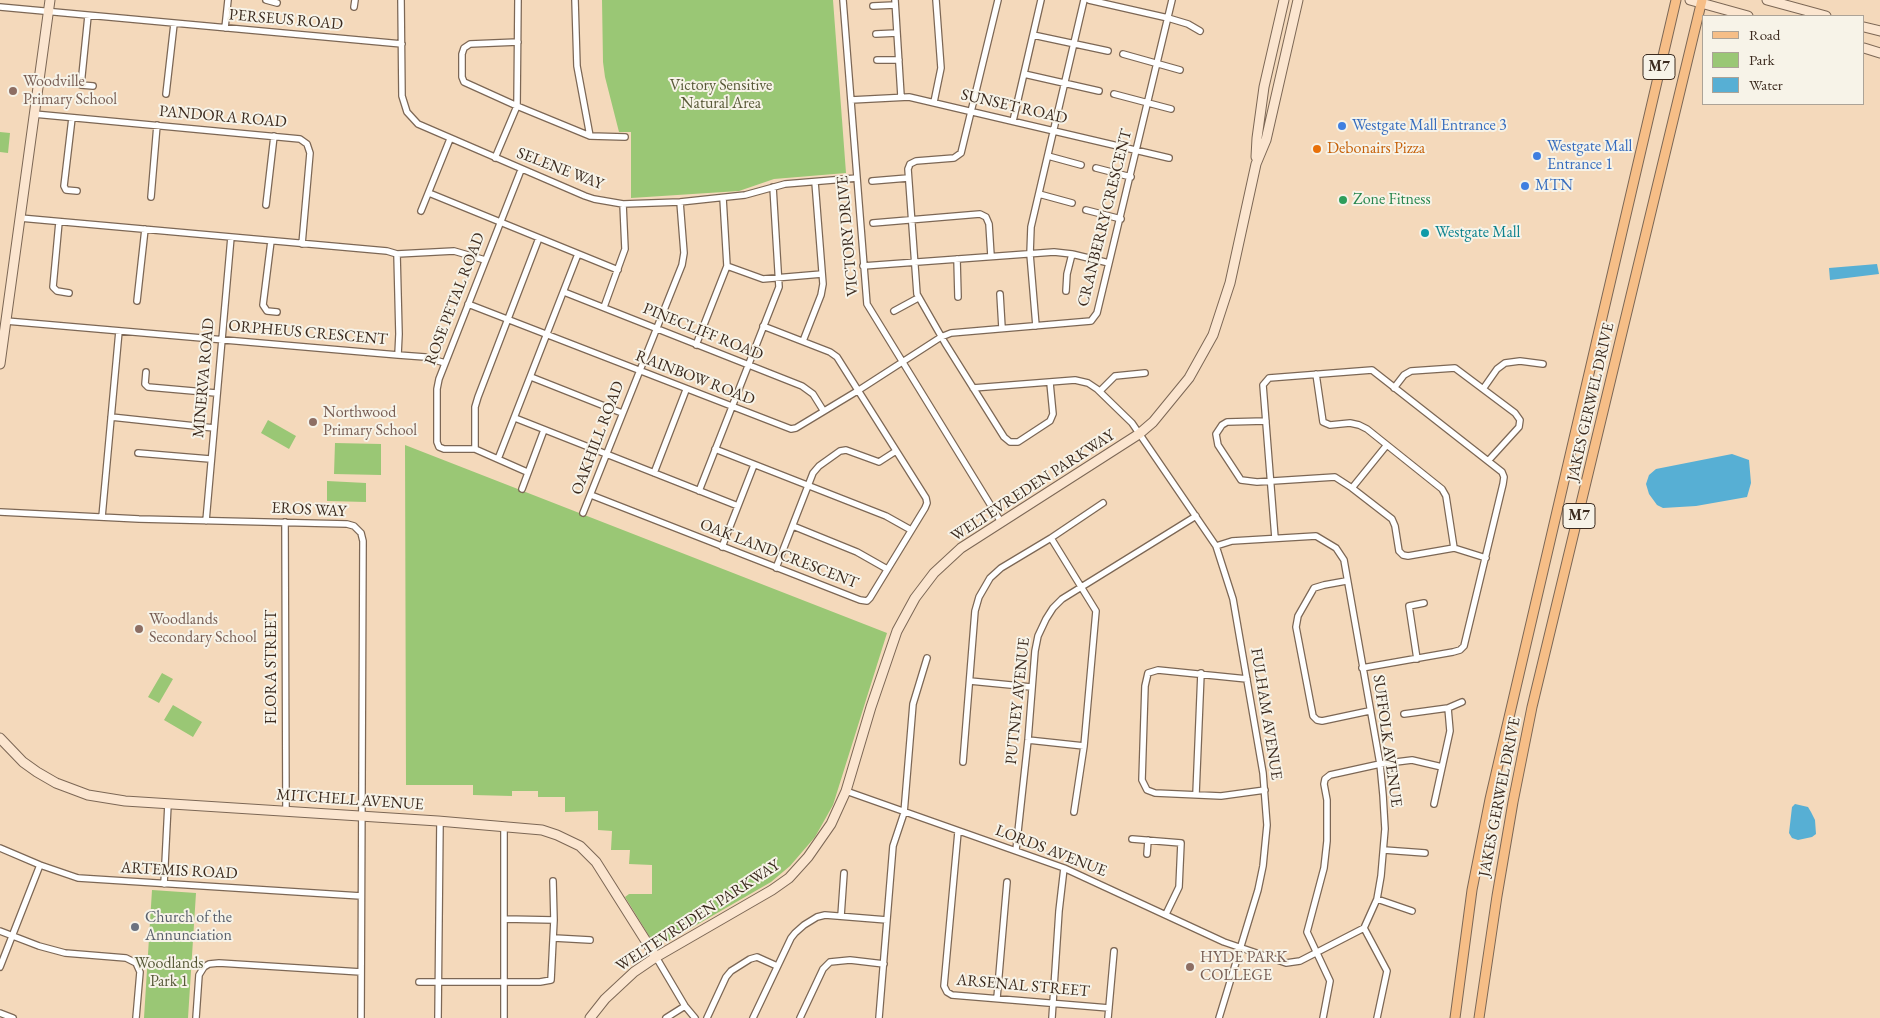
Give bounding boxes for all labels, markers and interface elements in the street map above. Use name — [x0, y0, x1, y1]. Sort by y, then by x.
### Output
street label: PERSEUS ROAD — [228, 5, 344, 35]
legend — [1702, 15, 1865, 105]
text: Road — [1749, 25, 1780, 44]
text: Park — [1749, 50, 1775, 69]
road number: M7 — [1643, 54, 1675, 80]
place label: Woodville Primary School — [23, 72, 117, 110]
text: Water — [1749, 75, 1783, 94]
park label: Victory Sensitive Natural Area — [670, 76, 772, 114]
marker: Woodville Primary School — [7, 85, 19, 97]
street label: SUNSET ROAD — [959, 85, 1069, 129]
street label: PANDORA ROAD — [158, 102, 288, 132]
place label: Westgate Mall Entrance 3 — [1352, 116, 1507, 136]
marker: Westgate Mall Entrance 3 — [1336, 120, 1348, 132]
street label: CRANBERRY CRESCENT — [1074, 127, 1136, 309]
place label: Westgate Mall Entrance 1 — [1547, 137, 1632, 175]
place label: Debonairs Pizza — [1327, 139, 1425, 159]
marker: Debonairs Pizza — [1311, 143, 1323, 155]
street label: SELENE WAY — [514, 144, 606, 194]
marker: Westgate Mall Entrance 1 — [1531, 150, 1543, 162]
street label: VICTORY DRIVE — [833, 175, 863, 297]
place label: MTN — [1535, 176, 1573, 196]
marker: MTN — [1519, 180, 1531, 192]
place label: Zone Fitness — [1353, 190, 1431, 210]
marker: Zone Fitness — [1337, 194, 1349, 206]
place label: Westgate Mall — [1435, 223, 1520, 243]
marker: Westgate Mall — [1419, 227, 1431, 239]
street label: ROSE PETAL ROAD — [421, 230, 489, 368]
street label: PINECLIFF ROAD — [640, 299, 766, 365]
street label: ORPHEUS CRESCENT — [228, 316, 388, 350]
street label: MINERVA ROAD — [189, 317, 219, 439]
street label: JAKES GERWEL DRIVE — [1563, 321, 1619, 483]
street label: RAINBOW ROAD — [633, 346, 757, 410]
street label: OAKHILL ROAD — [567, 378, 629, 498]
place label: Northwood Primary School — [323, 403, 417, 441]
marker: Northwood Primary School — [307, 416, 319, 428]
street label: WELTEVREDEN PARKWAY — [947, 426, 1119, 546]
street label: EROS WAY — [271, 498, 347, 522]
road number: M7 — [1563, 504, 1595, 528]
street label: OAK LAND CRESCENT — [697, 515, 861, 593]
place label: Woodlands Secondary School — [149, 610, 257, 648]
street label: FLORA STREET — [262, 610, 282, 724]
marker: Woodlands Secondary School — [133, 623, 145, 635]
street label: PUTNEY AVENUE — [1002, 637, 1034, 765]
street label: FULHAM AVENUE — [1246, 647, 1286, 781]
street label: SUFFOLK AVENUE — [1368, 674, 1406, 808]
street label: JAKES GERWEL DRIVE — [1475, 716, 1525, 878]
street label: MITCHELL AVENUE — [276, 785, 424, 815]
street label: LORDS AVENUE — [993, 821, 1109, 881]
street label: WELTEVREDEN PARKWAY — [612, 856, 784, 976]
street label: ARTEMIS ROAD — [120, 858, 238, 884]
place label: Church of the Annunciation — [145, 908, 232, 946]
marker: Church of the Annunciation — [129, 921, 141, 933]
place label: HYDE PARK COLLEGE — [1200, 948, 1287, 986]
park label: Woodlands Park 1 — [135, 954, 203, 992]
marker: HYDE PARK COLLEGE — [1184, 961, 1196, 973]
street label: ARSENAL STREET — [956, 971, 1090, 1001]

